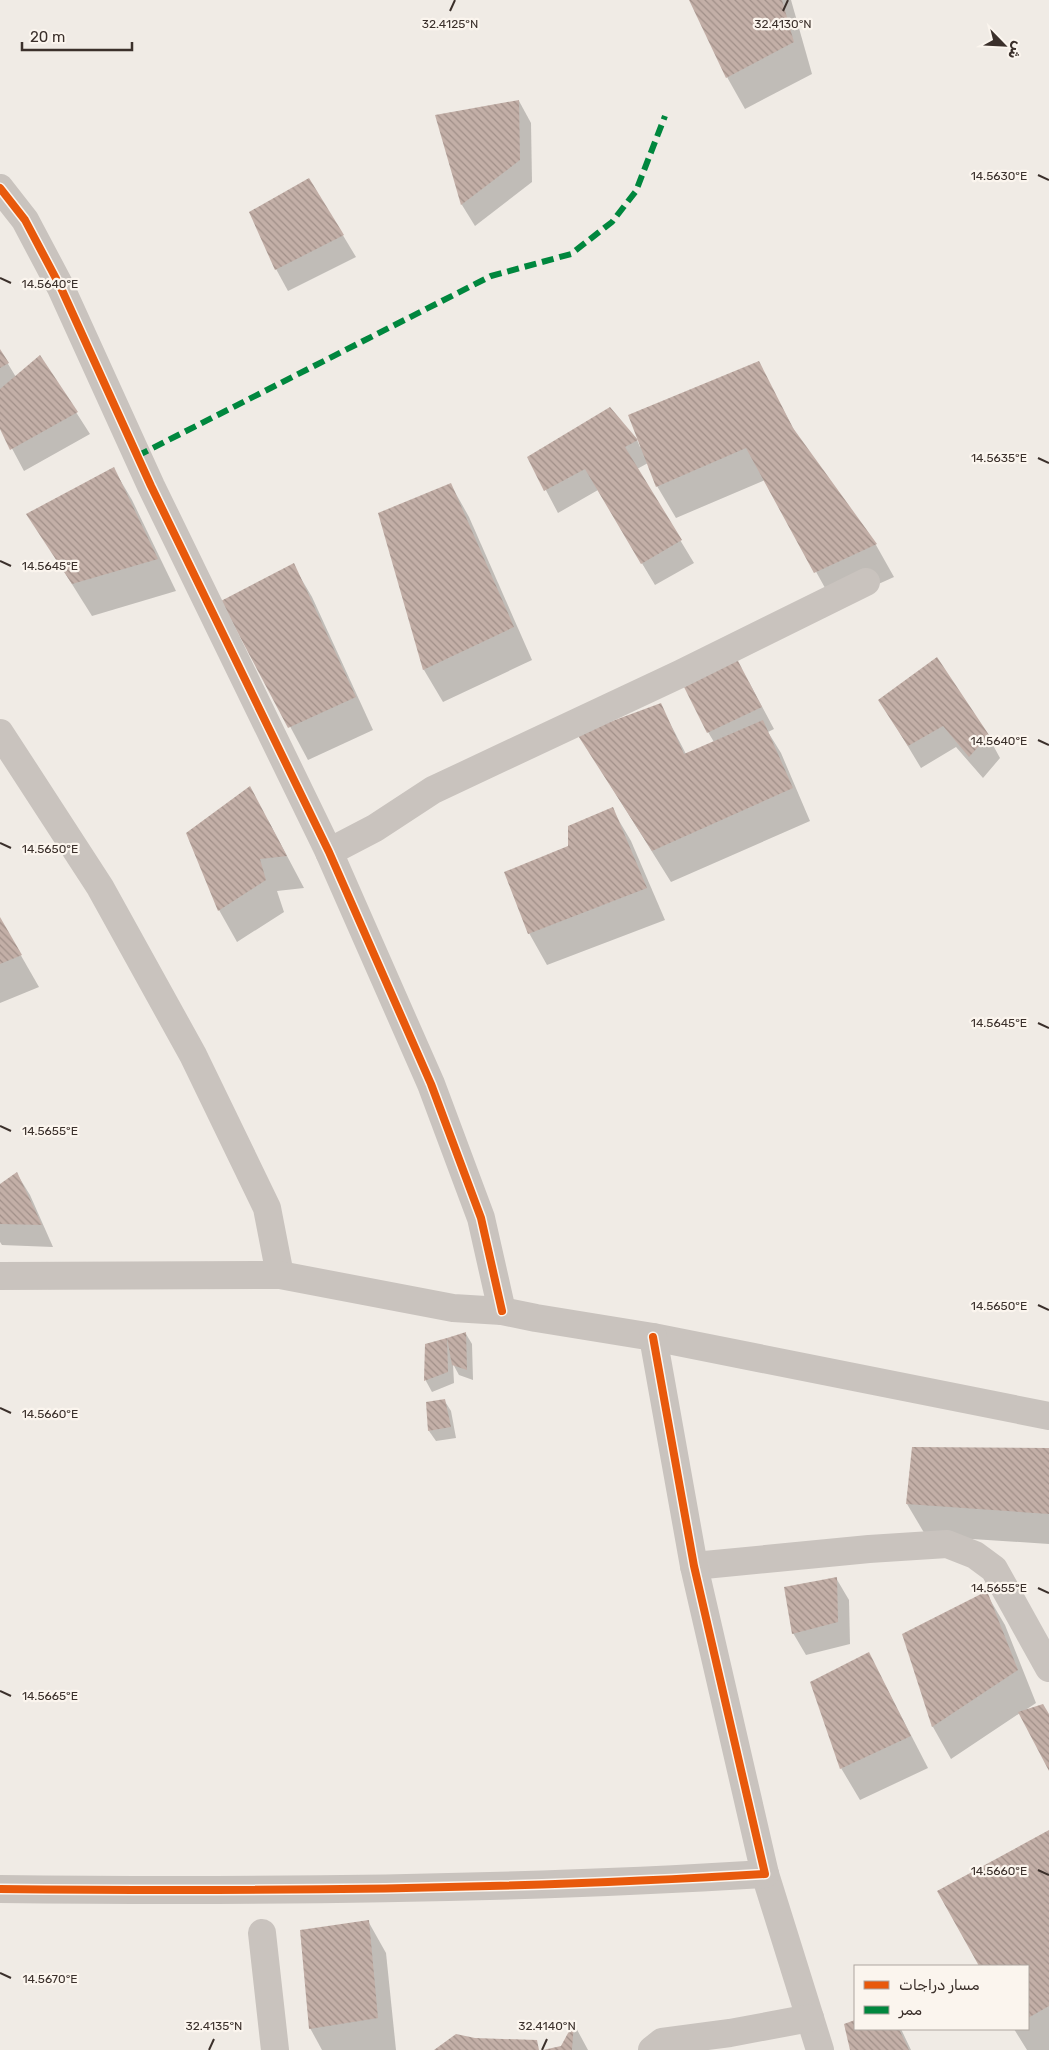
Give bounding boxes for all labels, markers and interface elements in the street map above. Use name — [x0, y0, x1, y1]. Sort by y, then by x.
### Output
text: 32.4125°N — [422, 17, 478, 31]
text: 32.4130°N — [754, 17, 812, 31]
scale bar — [22, 20, 132, 52]
north arrow — [979, 20, 1029, 70]
text: 20 m — [30, 28, 65, 46]
text: ش — [1004, 39, 1027, 62]
text: 14.5630°E — [971, 169, 1027, 183]
text: 14.5640°E — [22, 277, 78, 291]
text: 14.5635°E — [971, 451, 1027, 465]
text: 14.5645°E — [22, 559, 78, 573]
text: 14.5640°E — [971, 734, 1027, 748]
text: 14.5650°E — [22, 842, 78, 856]
text: 14.5645°E — [971, 1016, 1027, 1030]
text: 14.5655°E — [22, 1124, 78, 1138]
text: 14.5650°E — [971, 1299, 1027, 1313]
text: 14.5660°E — [22, 1407, 78, 1421]
text: 14.5655°E — [971, 1581, 1027, 1595]
text: 14.5665°E — [22, 1689, 78, 1703]
text: 14.5660°E — [971, 1864, 1027, 1878]
legend — [854, 1965, 1029, 2030]
text: 14.5670°E — [22, 1972, 78, 1986]
text: مسار دراجات — [899, 1976, 980, 1994]
text: ممر — [898, 2001, 922, 2019]
text: 32.4135°N — [186, 2019, 242, 2033]
text: 32.4140°N — [518, 2019, 576, 2033]

